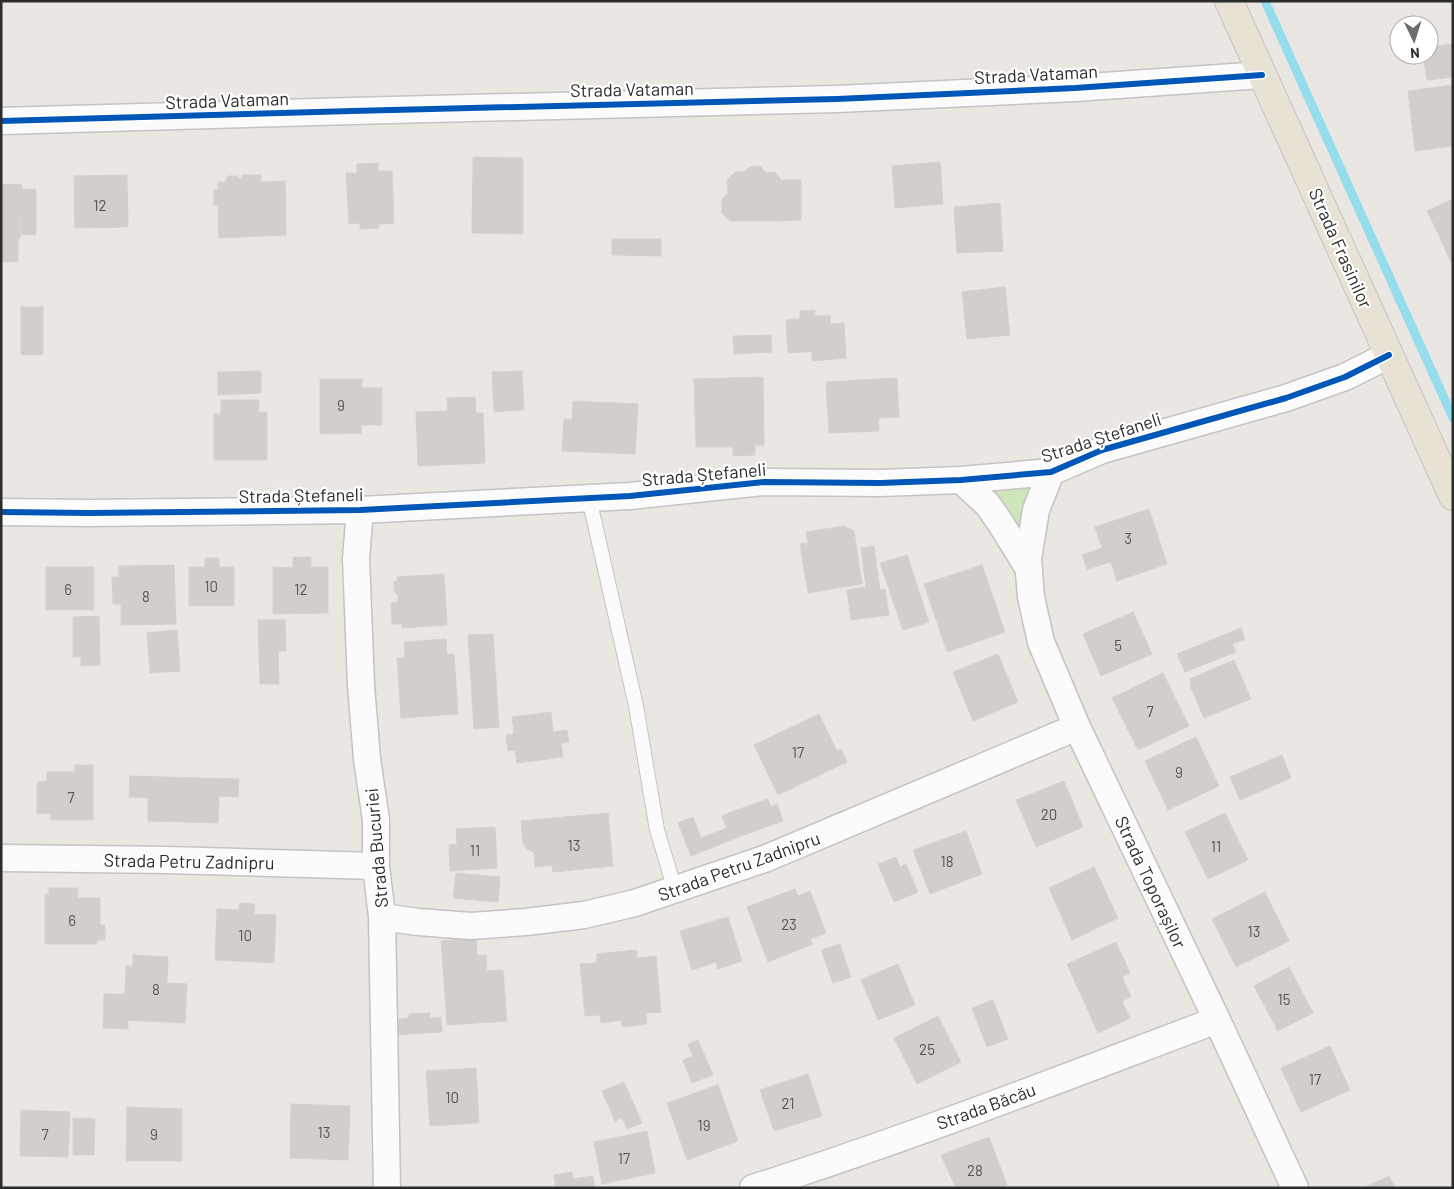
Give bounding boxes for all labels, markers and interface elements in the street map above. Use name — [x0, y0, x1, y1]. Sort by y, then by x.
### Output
north arrow — [1389, 15, 1439, 65]
text: N — [1410, 45, 1420, 62]
street label: Strada Vataman — [974, 60, 1098, 88]
street label: Strada Vataman — [570, 77, 694, 101]
street label: Strada Vataman — [165, 87, 289, 113]
street label: Strada Frasinilor — [1305, 185, 1377, 312]
house number: 12 — [93, 196, 107, 214]
house number: 9 — [337, 396, 345, 414]
street label: Strada Ștefaneli — [1038, 407, 1164, 467]
street label: Strada Ștefaneli — [641, 458, 767, 490]
street label: Strada Ștefaneli — [238, 483, 364, 507]
house number: 3 — [1124, 529, 1132, 547]
house number: 10 — [204, 577, 218, 595]
house number: 6 — [64, 580, 72, 598]
house number: 12 — [294, 580, 308, 598]
house number: 8 — [142, 587, 150, 605]
house number: 5 — [1114, 636, 1122, 654]
house number: 7 — [1146, 702, 1154, 720]
house number: 17 — [792, 743, 804, 761]
house number: 9 — [1175, 763, 1183, 781]
street label: Strada Bucuriei — [360, 787, 392, 909]
house number: 7 — [67, 788, 75, 806]
house number: 20 — [1041, 805, 1057, 823]
street label: Strada Toporașilor — [1111, 812, 1191, 952]
street label: Strada Petru Zadnipru — [655, 826, 823, 906]
house number: 13 — [568, 836, 580, 854]
house number: 11 — [1211, 837, 1221, 855]
house number: 11 — [470, 841, 480, 859]
street label: Strada Petru Zadnipru — [103, 849, 275, 873]
house number: 18 — [940, 852, 954, 870]
house number: 6 — [68, 911, 76, 929]
house number: 23 — [781, 915, 797, 933]
house number: 13 — [1248, 922, 1260, 940]
house number: 10 — [238, 926, 252, 944]
house number: 8 — [152, 980, 160, 998]
house number: 15 — [1278, 990, 1290, 1008]
house number: 25 — [919, 1040, 935, 1058]
house number: 17 — [1309, 1070, 1321, 1088]
street label: Strada Băcău — [933, 1078, 1039, 1134]
house number: 10 — [445, 1088, 459, 1106]
house number: 21 — [781, 1094, 795, 1112]
house number: 19 — [697, 1116, 711, 1134]
house number: 13 — [318, 1123, 330, 1141]
house number: 7 — [41, 1125, 49, 1143]
house number: 9 — [150, 1125, 158, 1143]
house number: 17 — [618, 1149, 630, 1167]
house number: 28 — [967, 1161, 983, 1179]

